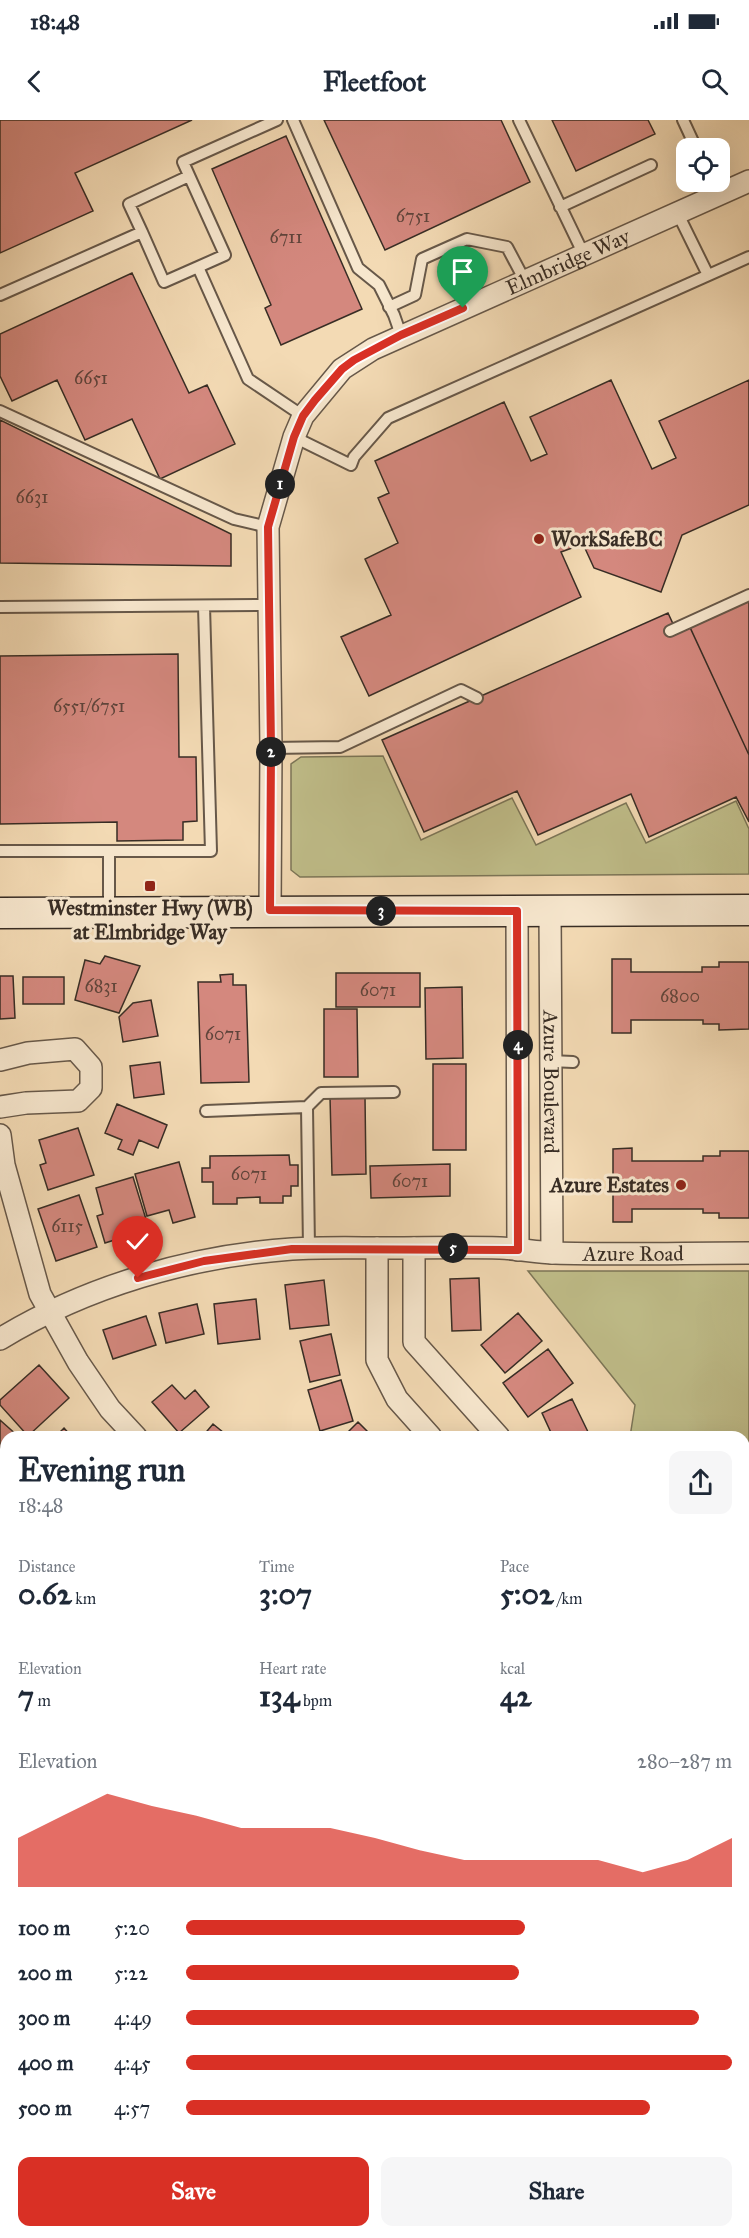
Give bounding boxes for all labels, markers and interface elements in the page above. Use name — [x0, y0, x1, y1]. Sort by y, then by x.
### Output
text: 18:48 — [30, 8, 80, 35]
icon: back — [18, 65, 51, 98]
text: Fleetfoot — [323, 65, 426, 98]
icon: search — [698, 65, 731, 98]
map controls — [676, 138, 730, 192]
button: locate — [676, 138, 730, 192]
house number: 6751 — [396, 205, 430, 227]
street label: Elmbridge Way — [502, 222, 635, 301]
house number: 6711 — [269, 226, 303, 248]
pin — [437, 246, 488, 308]
icon: arrive — [446, 255, 479, 288]
house number: 6651 — [74, 367, 108, 389]
pin: 1 — [265, 469, 295, 499]
text: 1 — [277, 474, 283, 493]
house number: 6631 — [16, 486, 48, 508]
place label: WorkSafeBC — [551, 526, 663, 552]
marker: WorkSafeBC — [532, 532, 546, 546]
house number: 6551/6751 — [53, 695, 125, 717]
pin: 2 — [256, 737, 286, 767]
text: 2 — [267, 742, 275, 761]
marker: Westminster Hwy (WB) at Elmbridge Way — [143, 879, 157, 893]
place label: Westminster Hwy (WB) at Elmbridge Way — [47, 895, 253, 945]
pin: 3 — [366, 896, 396, 926]
text: 3 — [378, 901, 384, 920]
house number: 6831 — [84, 975, 118, 997]
house number: 6071 — [360, 979, 396, 1001]
house number: 6800 — [660, 985, 700, 1007]
street label: Azure Boulevard — [538, 1009, 564, 1154]
house number: 6071 — [205, 1023, 241, 1045]
pin: 4 — [503, 1030, 533, 1060]
text: 4 — [514, 1035, 522, 1054]
house number: 6071 — [231, 1163, 267, 1185]
house number: 6071 — [392, 1170, 428, 1192]
place label: Azure Estates — [548, 1172, 669, 1198]
marker: Azure Estates — [674, 1178, 688, 1192]
house number: 6115 — [51, 1215, 83, 1237]
pin — [112, 1216, 163, 1278]
icon: check — [121, 1225, 154, 1258]
pin: 5 — [438, 1233, 468, 1263]
text: 5 — [449, 1238, 457, 1257]
street label: Azure Road — [582, 1240, 684, 1267]
text: Evening run — [18, 1450, 185, 1490]
button: share — [669, 1451, 732, 1514]
text: 18:48 — [18, 1493, 63, 1517]
text: Distance — [18, 1557, 75, 1576]
text: Time — [259, 1557, 294, 1576]
text: Pace — [500, 1557, 529, 1576]
text: 0.62 — [18, 1576, 72, 1612]
text: 3:07 — [259, 1576, 312, 1612]
text: 5:02 — [500, 1576, 554, 1612]
text: km — [72, 1589, 96, 1608]
text: /km — [554, 1589, 582, 1608]
text: Elevation — [18, 1659, 82, 1678]
text: Heart rate — [259, 1659, 326, 1678]
text: kcal — [500, 1659, 525, 1678]
text: 7 — [18, 1678, 34, 1714]
text: 134 — [259, 1678, 300, 1714]
text: 42 — [500, 1678, 532, 1714]
text: m — [34, 1691, 51, 1710]
text: bpm — [300, 1691, 332, 1710]
text: Elevation — [18, 1749, 97, 1773]
text: 280–287 m — [637, 1749, 732, 1773]
text: 100 m — [18, 1916, 70, 1940]
text: 5:20 — [114, 1916, 150, 1940]
text: 200 m — [18, 1961, 72, 1985]
text: 5:22 — [114, 1961, 148, 1985]
text: 300 m — [18, 2006, 70, 2030]
text: 4:49 — [114, 2006, 152, 2030]
text: 400 m — [18, 2051, 74, 2075]
text: 4:45 — [114, 2051, 151, 2075]
text: 500 m — [18, 2096, 72, 2120]
text: 4:57 — [114, 2096, 150, 2120]
button: Save — [18, 2157, 369, 2226]
button: Share — [381, 2157, 732, 2226]

